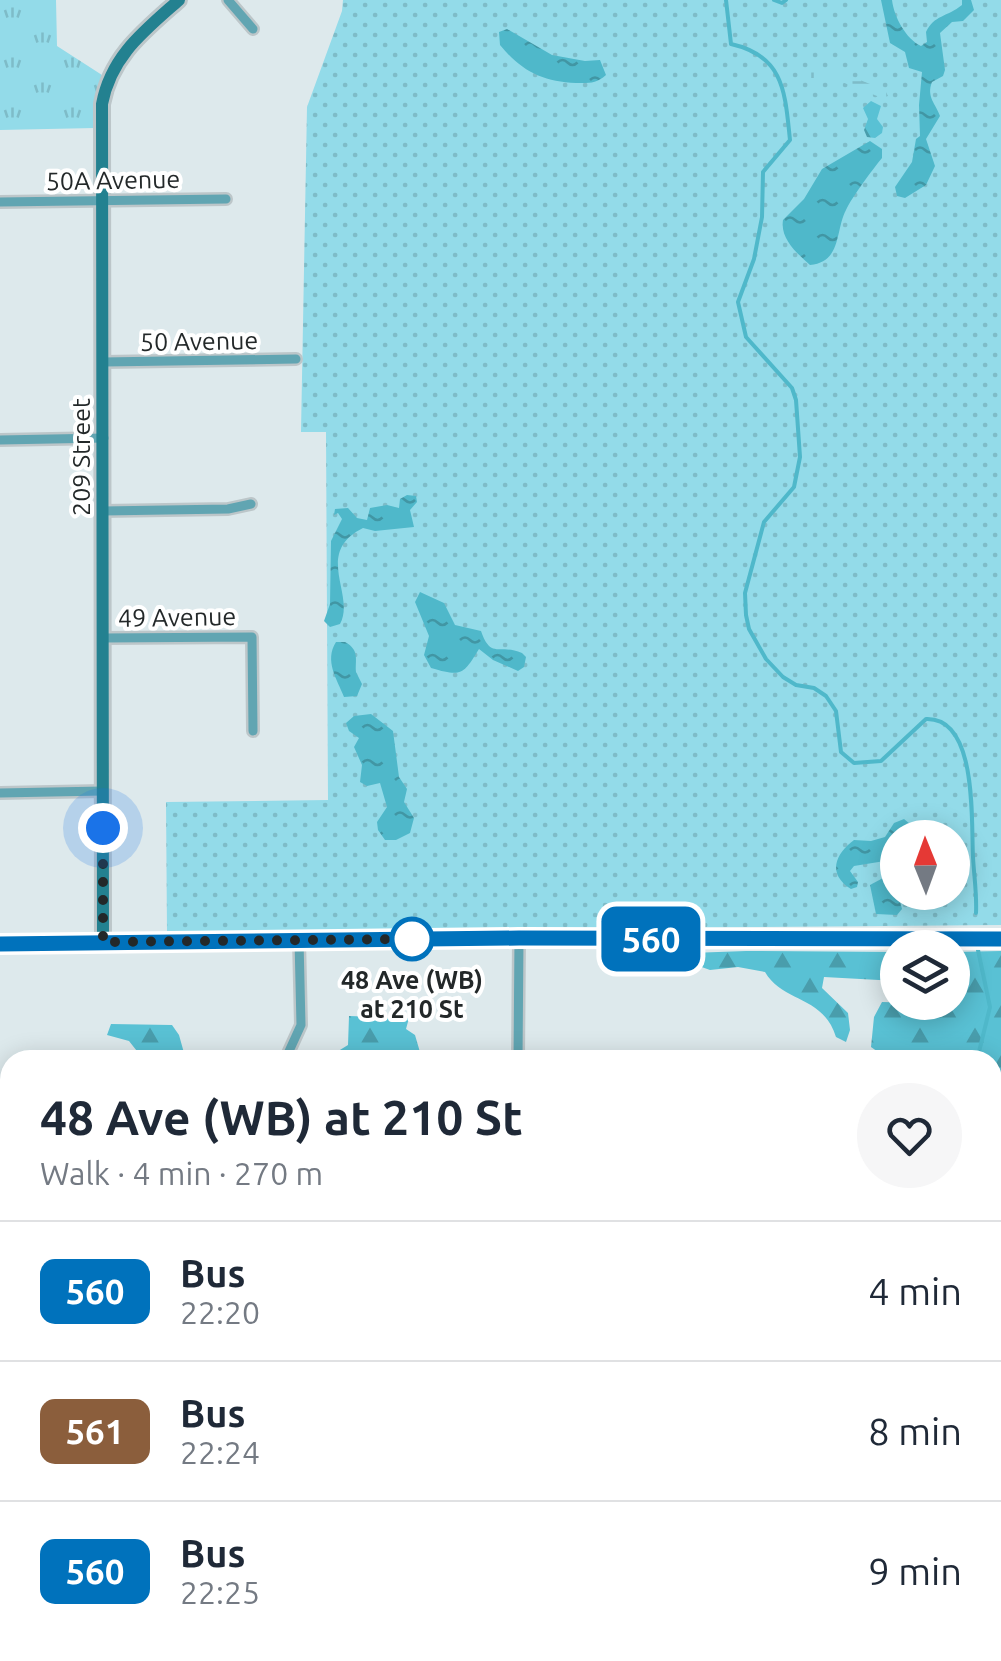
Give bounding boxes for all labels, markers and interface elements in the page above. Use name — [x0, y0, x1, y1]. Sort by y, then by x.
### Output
street label: 50A Avenue — [46, 165, 180, 195]
street label: 50 Avenue — [140, 326, 258, 356]
street label: 209 Street — [67, 398, 95, 516]
street label: 49 Avenue — [118, 602, 236, 632]
your location — [78, 803, 128, 853]
north arrow — [880, 820, 970, 910]
map controls — [880, 820, 970, 1020]
line badge: 560 — [594, 906, 708, 972]
marker: 48 Ave (WB) at 210 St — [391, 918, 433, 960]
text: 560 — [621, 919, 681, 959]
button: layers — [880, 930, 970, 1020]
place label: 48 Ave (WB) at 210 St — [341, 966, 483, 1023]
button: heart — [857, 1083, 962, 1188]
text: 48 Ave (WB) at 210 St — [40, 1090, 523, 1144]
text: Walk · 4 min · 270 m — [40, 1155, 323, 1191]
text: Bus — [180, 1252, 245, 1294]
text: 4 min — [868, 1270, 962, 1312]
text: 560 — [65, 1271, 125, 1311]
text: 22:20 — [180, 1294, 260, 1330]
text: Bus — [180, 1392, 245, 1434]
text: 8 min — [868, 1410, 962, 1452]
text: 561 — [65, 1411, 125, 1451]
text: 22:24 — [180, 1434, 260, 1470]
text: Bus — [180, 1532, 245, 1574]
text: 9 min — [868, 1550, 962, 1592]
text: 560 — [65, 1551, 125, 1591]
text: 22:25 — [180, 1574, 260, 1610]

